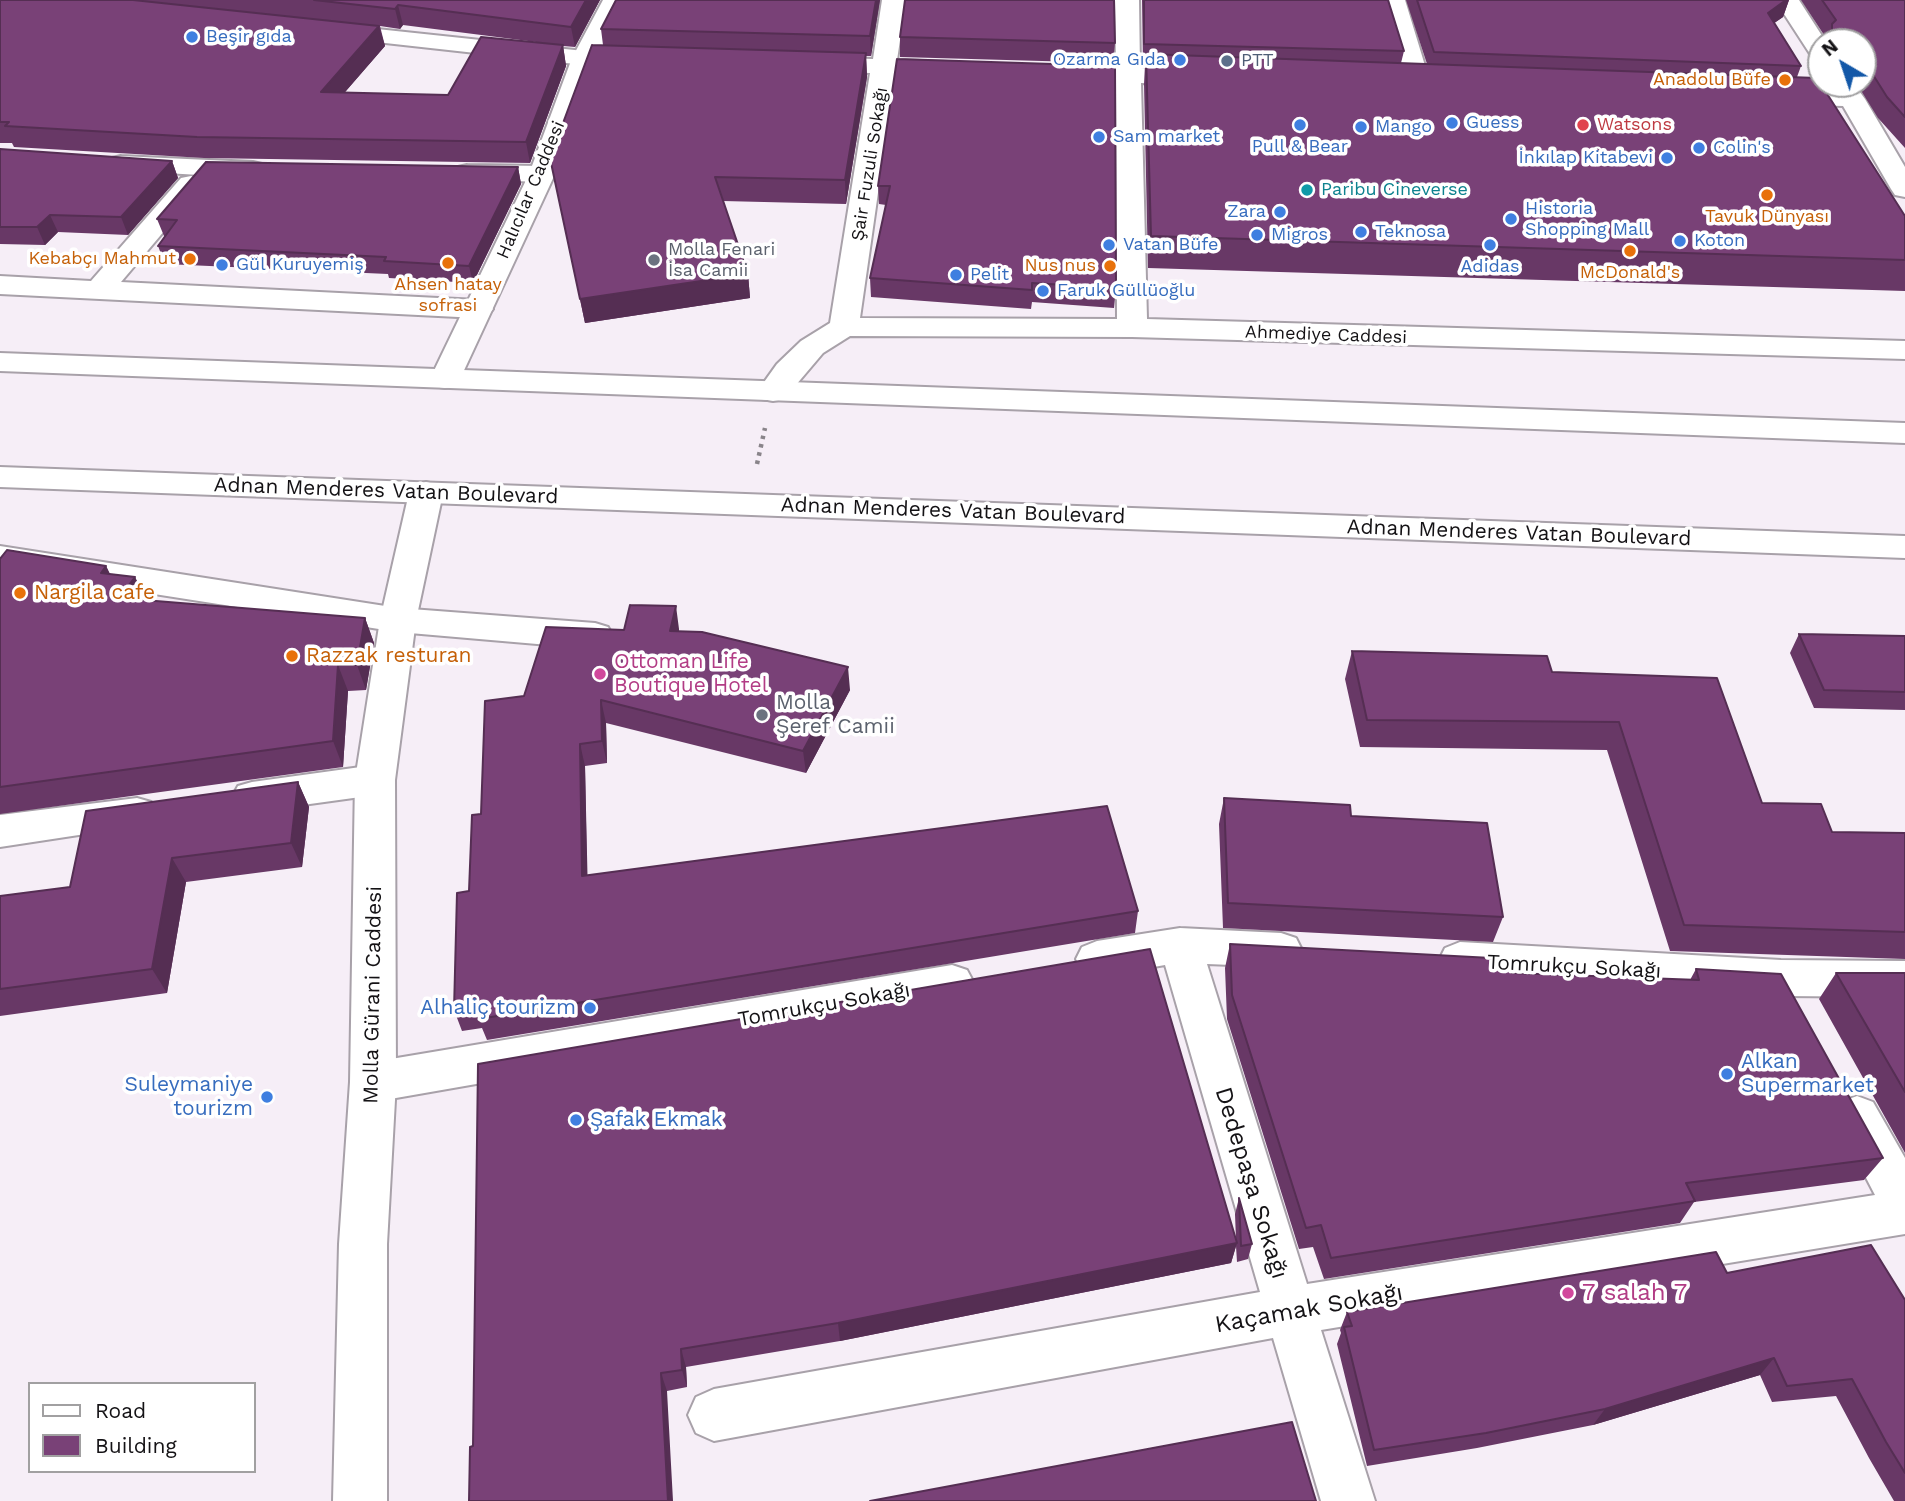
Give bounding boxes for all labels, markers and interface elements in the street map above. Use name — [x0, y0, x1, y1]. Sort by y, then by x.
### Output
place label: Beşir gıda — [206, 26, 292, 48]
north arrow — [1807, 28, 1877, 98]
marker: Beşir gıda — [184, 29, 200, 45]
text: N — [1817, 34, 1842, 61]
place label: Ozarma Gıda — [1053, 49, 1166, 71]
place label: PTT — [1241, 50, 1274, 72]
marker: Ozarma Gıda — [1172, 52, 1188, 68]
marker: PTT — [1219, 53, 1235, 69]
place label: Anadolu Büfe — [1653, 69, 1771, 91]
marker: Anadolu Büfe — [1777, 72, 1793, 88]
street label: Şair Fuzuli Sokağı — [847, 86, 893, 242]
place label: Guess — [1466, 112, 1519, 134]
place label: Watsons — [1597, 114, 1672, 136]
marker: Guess — [1444, 115, 1460, 131]
place label: Mango — [1375, 116, 1432, 138]
marker: Pull & Bear — [1292, 117, 1308, 133]
marker: Watsons — [1575, 117, 1591, 133]
street label: Halıcılar Caddesi — [492, 118, 570, 262]
marker: Mango — [1353, 119, 1369, 135]
place label: Sam market — [1113, 126, 1220, 148]
marker: Sam market — [1091, 129, 1107, 145]
place label: Pull & Bear — [1252, 136, 1348, 158]
place label: Colin's — [1713, 137, 1771, 159]
marker: Colin's — [1691, 140, 1707, 156]
place label: İnkılap Kitabevi — [1519, 147, 1653, 169]
marker: İnkılap Kitabevi — [1659, 150, 1675, 166]
place label: Paribu Cineverse — [1321, 179, 1468, 201]
marker: Paribu Cineverse — [1299, 182, 1315, 198]
marker: Tavuk Dünyası — [1759, 187, 1775, 203]
place label: Historia Shopping Mall — [1525, 198, 1649, 241]
place label: Zara — [1227, 201, 1266, 223]
marker: Zara — [1272, 204, 1288, 220]
place label: Tavuk Dünyası — [1705, 206, 1829, 228]
marker: Historia Shopping Mall — [1503, 211, 1519, 227]
place label: Teknosa — [1375, 221, 1446, 243]
place label: Migros — [1271, 224, 1328, 246]
marker: Teknosa — [1353, 224, 1369, 240]
marker: Migros — [1249, 227, 1265, 243]
place label: Koton — [1694, 230, 1745, 252]
marker: Koton — [1672, 233, 1688, 249]
place label: Vatan Büfe — [1123, 234, 1218, 256]
marker: Vatan Büfe — [1101, 237, 1117, 253]
marker: Adidas — [1482, 237, 1498, 253]
place label: Molla Fenari İsa Camii — [668, 239, 775, 282]
marker: McDonald's — [1622, 243, 1638, 259]
place label: Kebabçı Mahmut — [28, 248, 176, 270]
marker: Kebabçı Mahmut — [182, 251, 198, 267]
marker: Molla Fenari İsa Camii — [646, 252, 662, 268]
place label: Gül Kuruyemiş — [236, 254, 364, 276]
marker: Ahsen hatay sofrasi — [440, 255, 456, 271]
place label: Nus nus — [1024, 255, 1096, 277]
place label: Adidas — [1461, 256, 1519, 278]
marker: Gül Kuruyemiş — [214, 257, 230, 273]
marker: Nus nus — [1102, 258, 1118, 274]
place label: McDonald's — [1580, 262, 1680, 284]
place label: Pelit — [970, 264, 1009, 286]
marker: Pelit — [948, 267, 964, 283]
place label: Ahsen hatay sofrasi — [394, 274, 502, 316]
place label: Faruk Güllüoğlu — [1057, 280, 1195, 302]
marker: Faruk Güllüoğlu — [1035, 283, 1051, 299]
street label: Ahmediye Caddesi — [1245, 321, 1407, 349]
street label: Adnan Menderes Vatan Boulevard — [213, 472, 559, 510]
street label: Adnan Menderes Vatan Boulevard — [780, 492, 1126, 530]
street label: Adnan Menderes Vatan Boulevard — [1346, 514, 1692, 552]
place label: Nargila cafe — [34, 580, 155, 606]
marker: Nargila cafe — [12, 585, 28, 601]
place label: Razzak resturan — [306, 643, 472, 669]
marker: Razzak resturan — [284, 648, 300, 664]
place label: Ottoman Life Boutique Hotel — [614, 649, 768, 699]
marker: Ottoman Life Boutique Hotel — [592, 666, 608, 682]
place label: Molla Şeref Camii — [776, 690, 895, 740]
marker: Molla Şeref Camii — [754, 707, 770, 723]
street label: Molla Gürani Caddesi — [359, 886, 387, 1104]
street label: Tomrukçu Sokağı — [1486, 950, 1662, 984]
street label: Tomrukçu Sokağı — [736, 977, 912, 1033]
place label: Alhaliç tourizm — [420, 995, 576, 1021]
marker: Alhaliç tourizm — [582, 1000, 598, 1016]
place label: Alkan Supermarket — [1741, 1049, 1874, 1099]
marker: Alkan Supermarket — [1719, 1066, 1735, 1082]
place label: Suleymaniye tourizm — [124, 1072, 253, 1122]
street label: Dedepaşa Sokağı — [1208, 1084, 1294, 1282]
marker: Suleymaniye tourizm — [259, 1089, 275, 1105]
place label: Şafak Ekmak — [590, 1107, 723, 1133]
marker: Şafak Ekmak — [568, 1112, 584, 1128]
street label: Kaçamak Sokağı — [1213, 1278, 1405, 1340]
place label: 7 salah 7 — [1582, 1279, 1687, 1307]
marker: 7 salah 7 — [1560, 1285, 1576, 1301]
legend — [28, 1382, 256, 1473]
text: Road — [95, 1398, 146, 1423]
text: Building — [95, 1433, 177, 1458]

